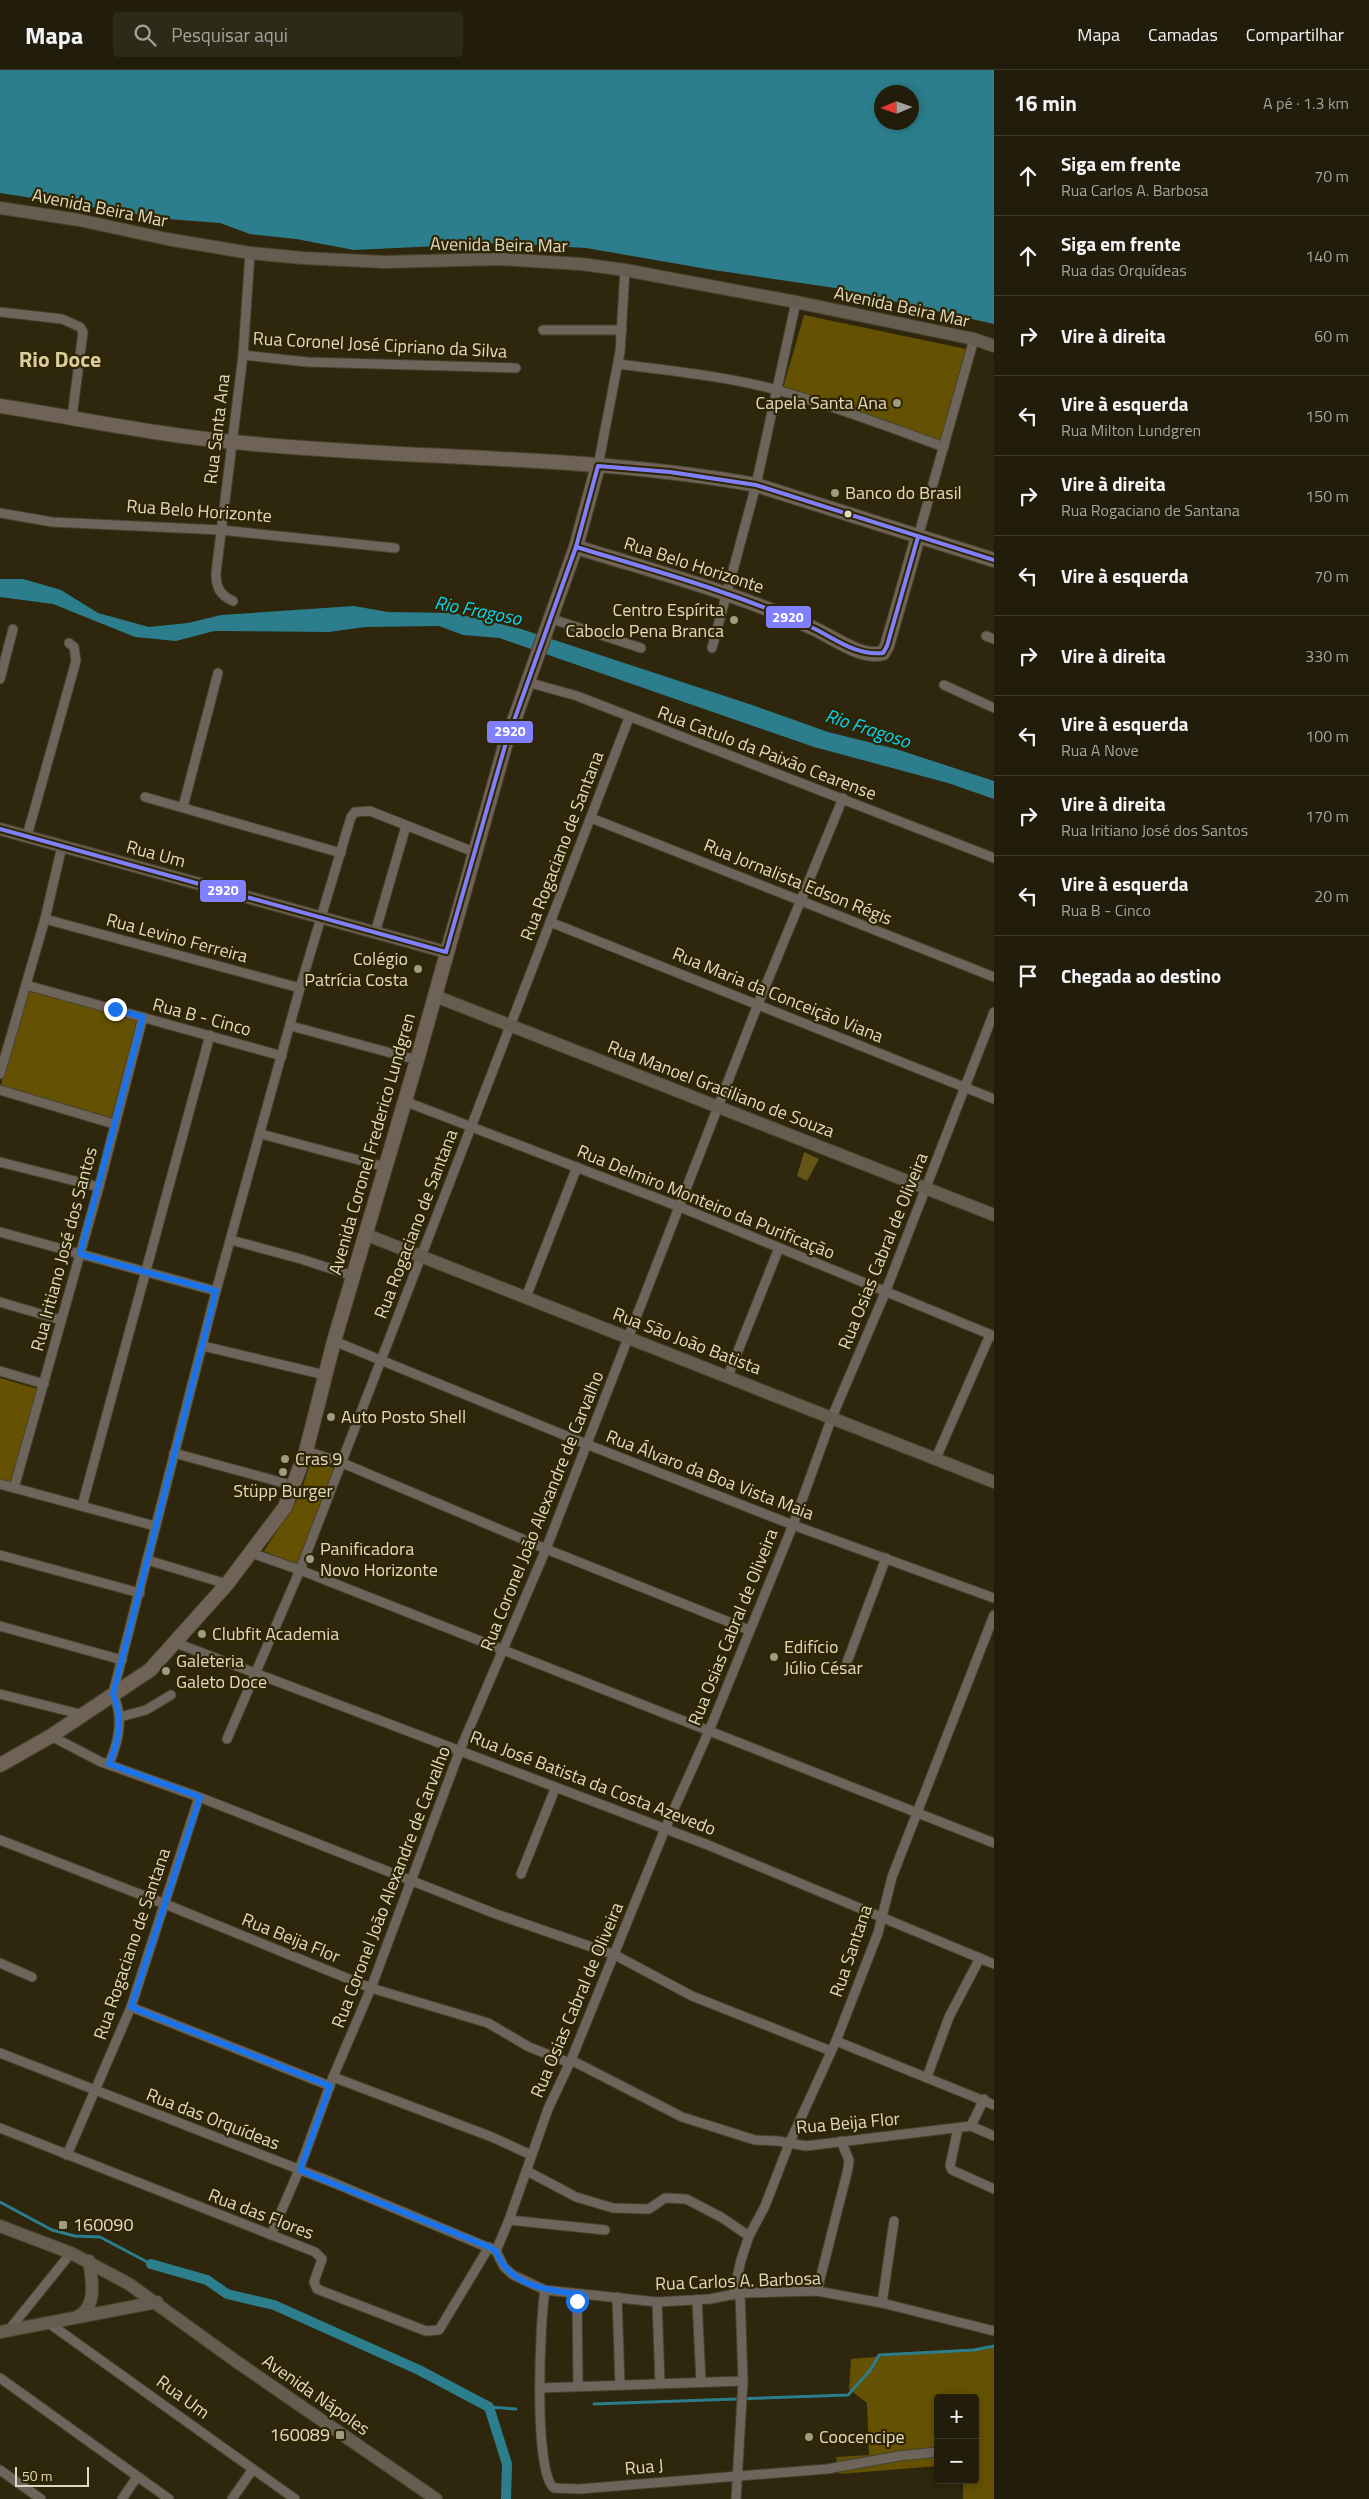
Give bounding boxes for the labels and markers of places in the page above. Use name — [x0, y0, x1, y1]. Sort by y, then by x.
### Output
place label: Capela Santa Ana — [755, 389, 887, 416]
marker: Capela Santa Ana — [891, 397, 903, 409]
place label: Banco do Brasil — [845, 479, 962, 506]
marker: Banco do Brasil — [829, 487, 841, 499]
unlabelled marker — [843, 509, 853, 519]
place label: Centro Espírita Caboclo Pena Branca — [566, 596, 724, 644]
marker: Centro Espírita Caboclo Pena Branca — [728, 614, 740, 626]
place label: Colégio Patrícia Costa — [304, 945, 408, 993]
marker: Colégio Patrícia Costa — [412, 963, 424, 975]
place label: Auto Posto Shell — [341, 1403, 466, 1430]
marker: Auto Posto Shell — [325, 1411, 337, 1423]
place label: Cras 9 — [295, 1445, 342, 1472]
marker: Cras 9 — [279, 1453, 291, 1465]
marker: Stüpp Burger — [277, 1466, 289, 1478]
place label: Stüpp Burger — [233, 1477, 333, 1504]
place label: Panificadora Novo Horizonte — [320, 1535, 438, 1583]
marker: Panificadora Novo Horizonte — [304, 1553, 316, 1565]
place label: Clubfit Academia — [212, 1620, 339, 1647]
marker: Clubfit Academia — [196, 1628, 208, 1640]
place label: Edifício Júlio César — [784, 1633, 863, 1681]
place label: Galeteria Galeto Doce — [176, 1647, 267, 1695]
marker: Edifício Júlio César — [768, 1651, 780, 1663]
marker: Galeteria Galeto Doce — [160, 1665, 172, 1677]
place label: 160090 — [73, 2211, 133, 2238]
marker: 160090 — [57, 2219, 69, 2231]
place label: 160089 — [270, 2421, 330, 2448]
place label: Coocencipe — [819, 2423, 904, 2450]
marker: 160089 — [334, 2429, 346, 2441]
marker: Coocencipe — [803, 2431, 815, 2443]

